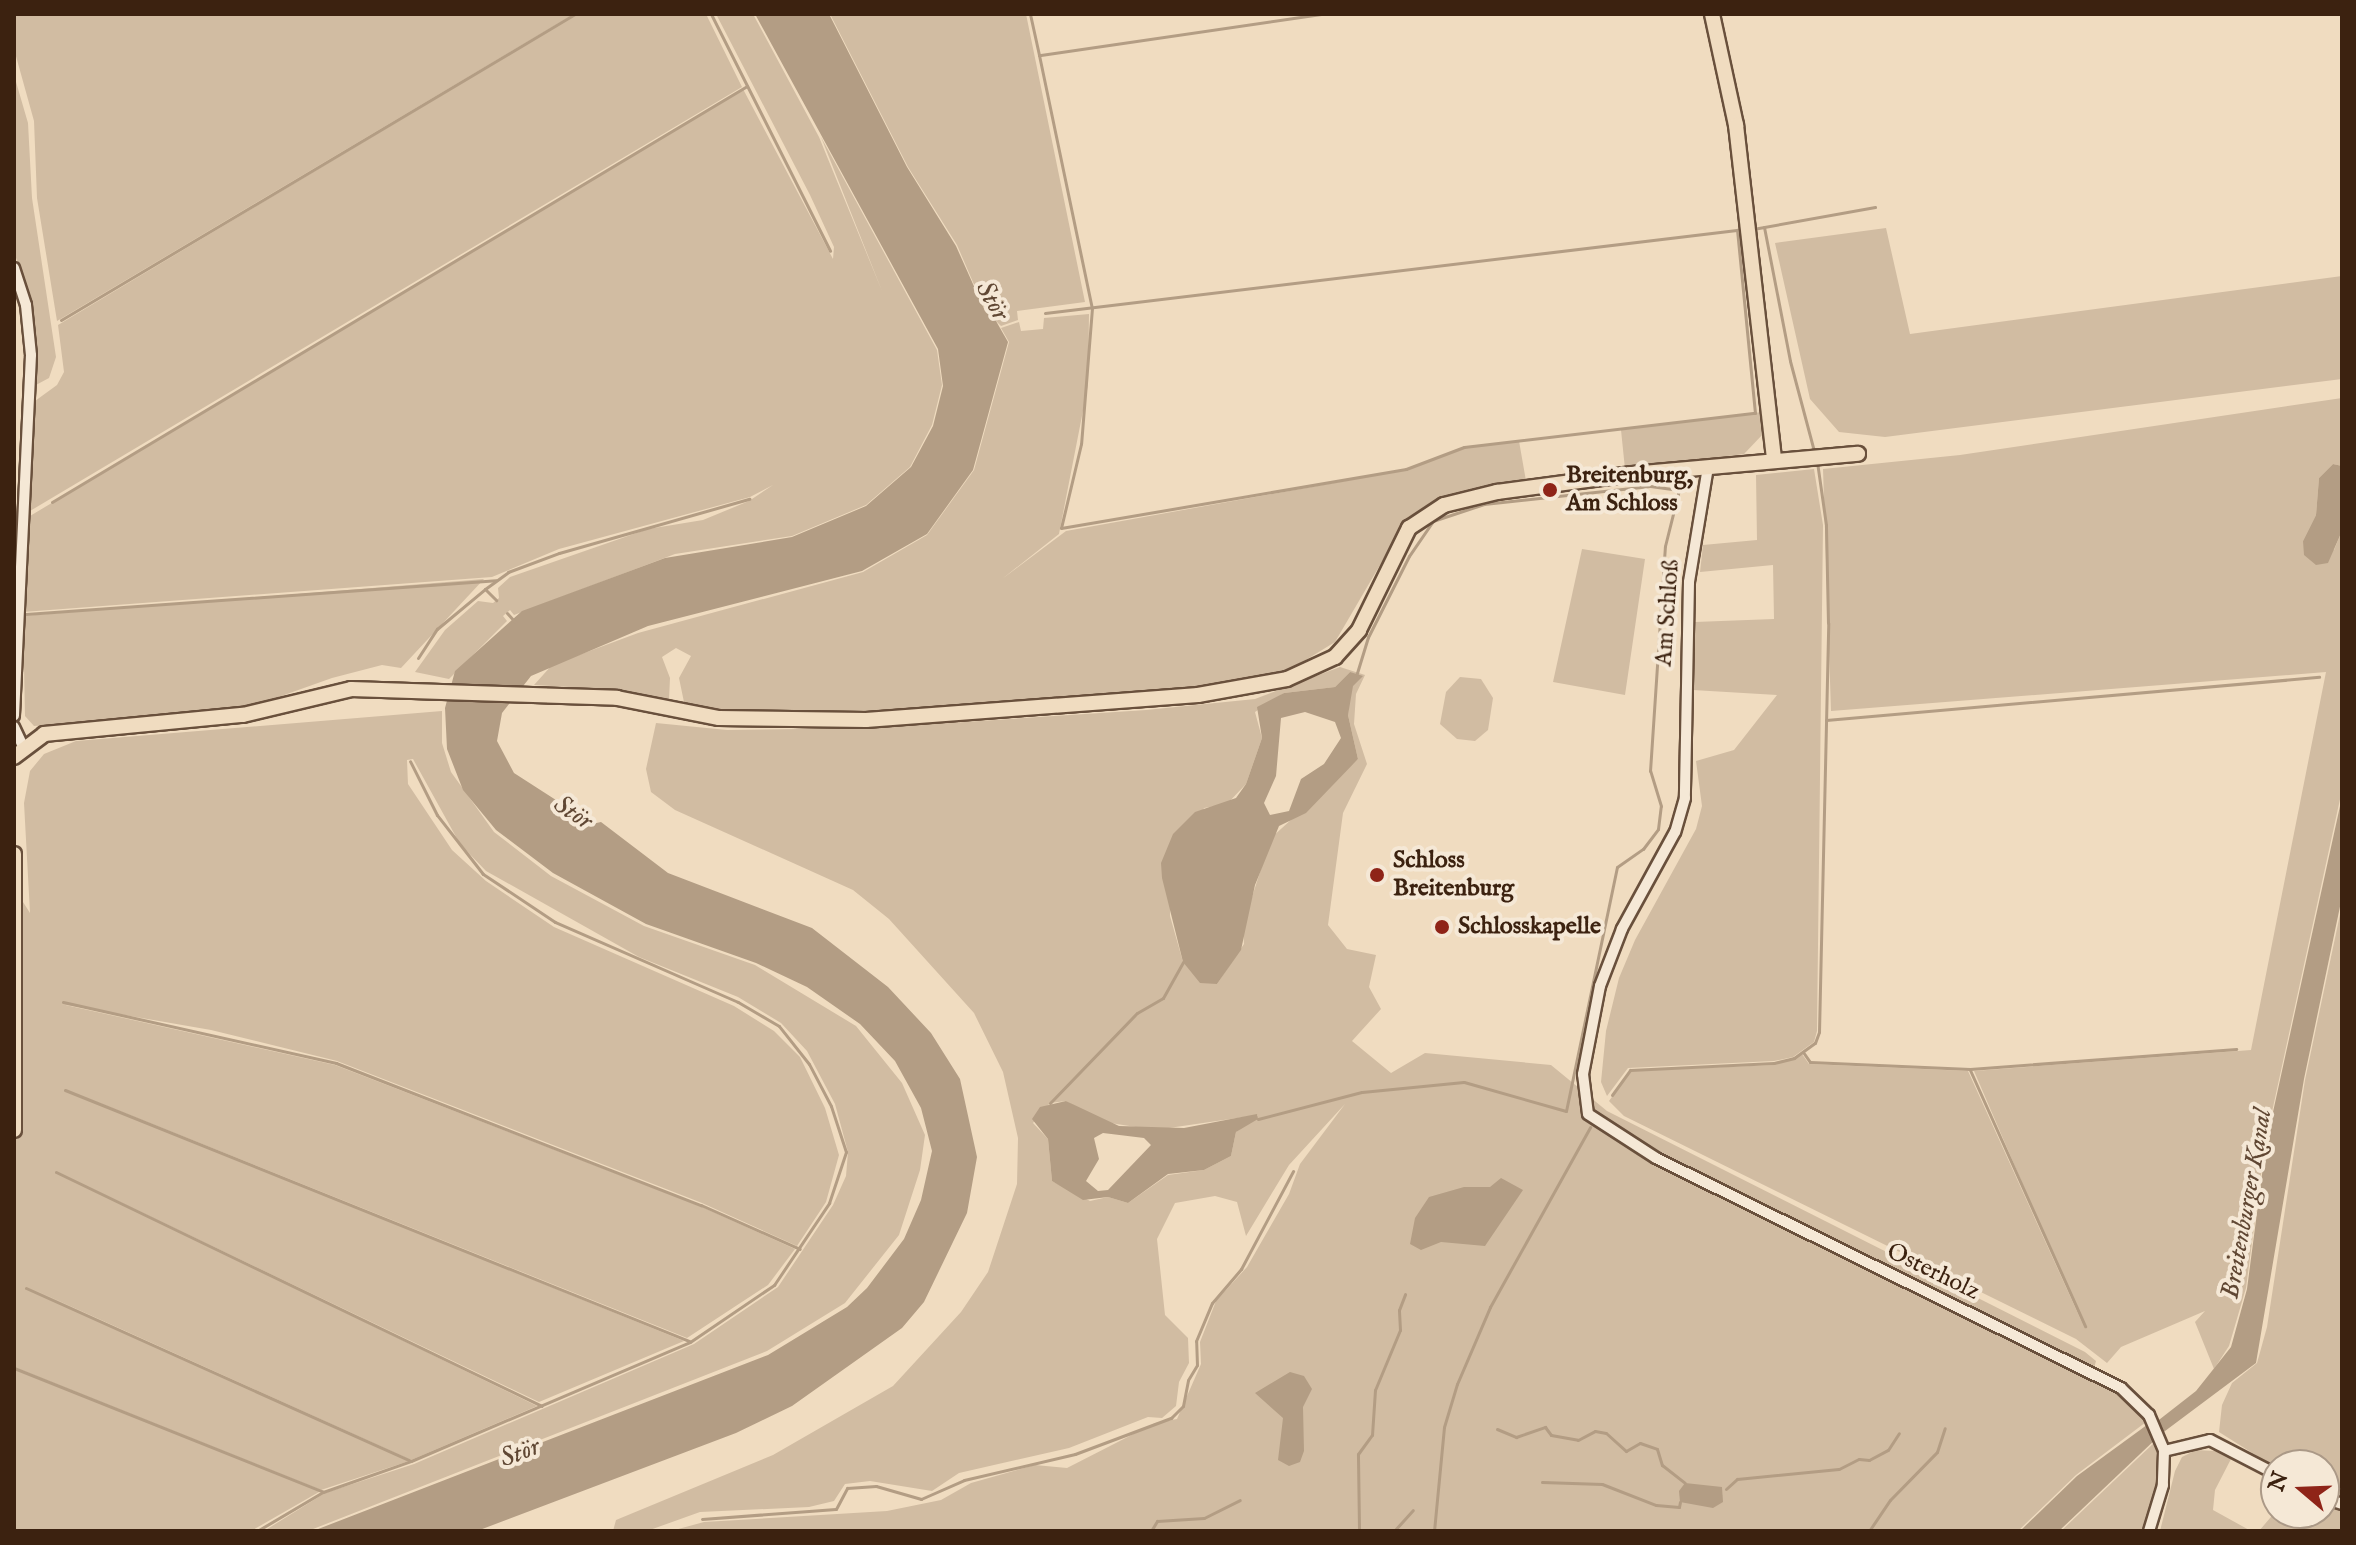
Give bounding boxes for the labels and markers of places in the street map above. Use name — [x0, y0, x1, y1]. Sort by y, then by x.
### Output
place label: Breitenburg, Am Schloss — [1566, 462, 1693, 518]
marker: Breitenburg, Am Schloss — [1541, 481, 1559, 499]
place label: Schloss Breitenburg — [1393, 847, 1514, 903]
marker: Schloss Breitenburg — [1368, 866, 1386, 884]
place label: Schlosskapelle — [1458, 913, 1601, 941]
marker: Schlosskapelle — [1433, 918, 1451, 936]

